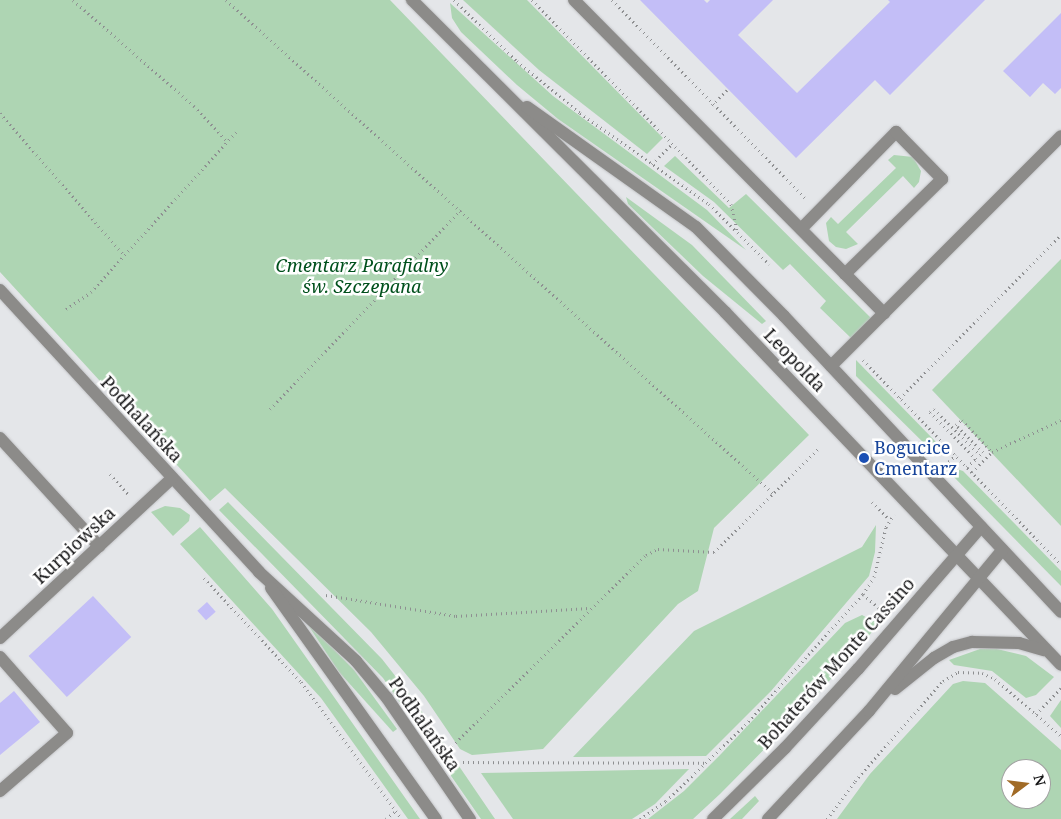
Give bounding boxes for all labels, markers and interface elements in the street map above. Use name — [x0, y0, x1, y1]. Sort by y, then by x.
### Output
park label: Cmentarz Parafialny św. Szczepana — [276, 255, 448, 298]
street label: Leopolda — [760, 324, 830, 396]
street label: Podhalańska — [97, 371, 187, 467]
place label: Bogucice Cmentarz — [874, 437, 957, 479]
marker: Bogucice Cmentarz — [858, 452, 870, 464]
street label: Kurpiowska — [29, 502, 119, 588]
street label: Bohaterów Monte Cassino — [753, 573, 919, 753]
street label: Podhalańska — [385, 673, 465, 775]
north arrow — [1001, 759, 1051, 809]
text: N — [1029, 772, 1051, 788]

